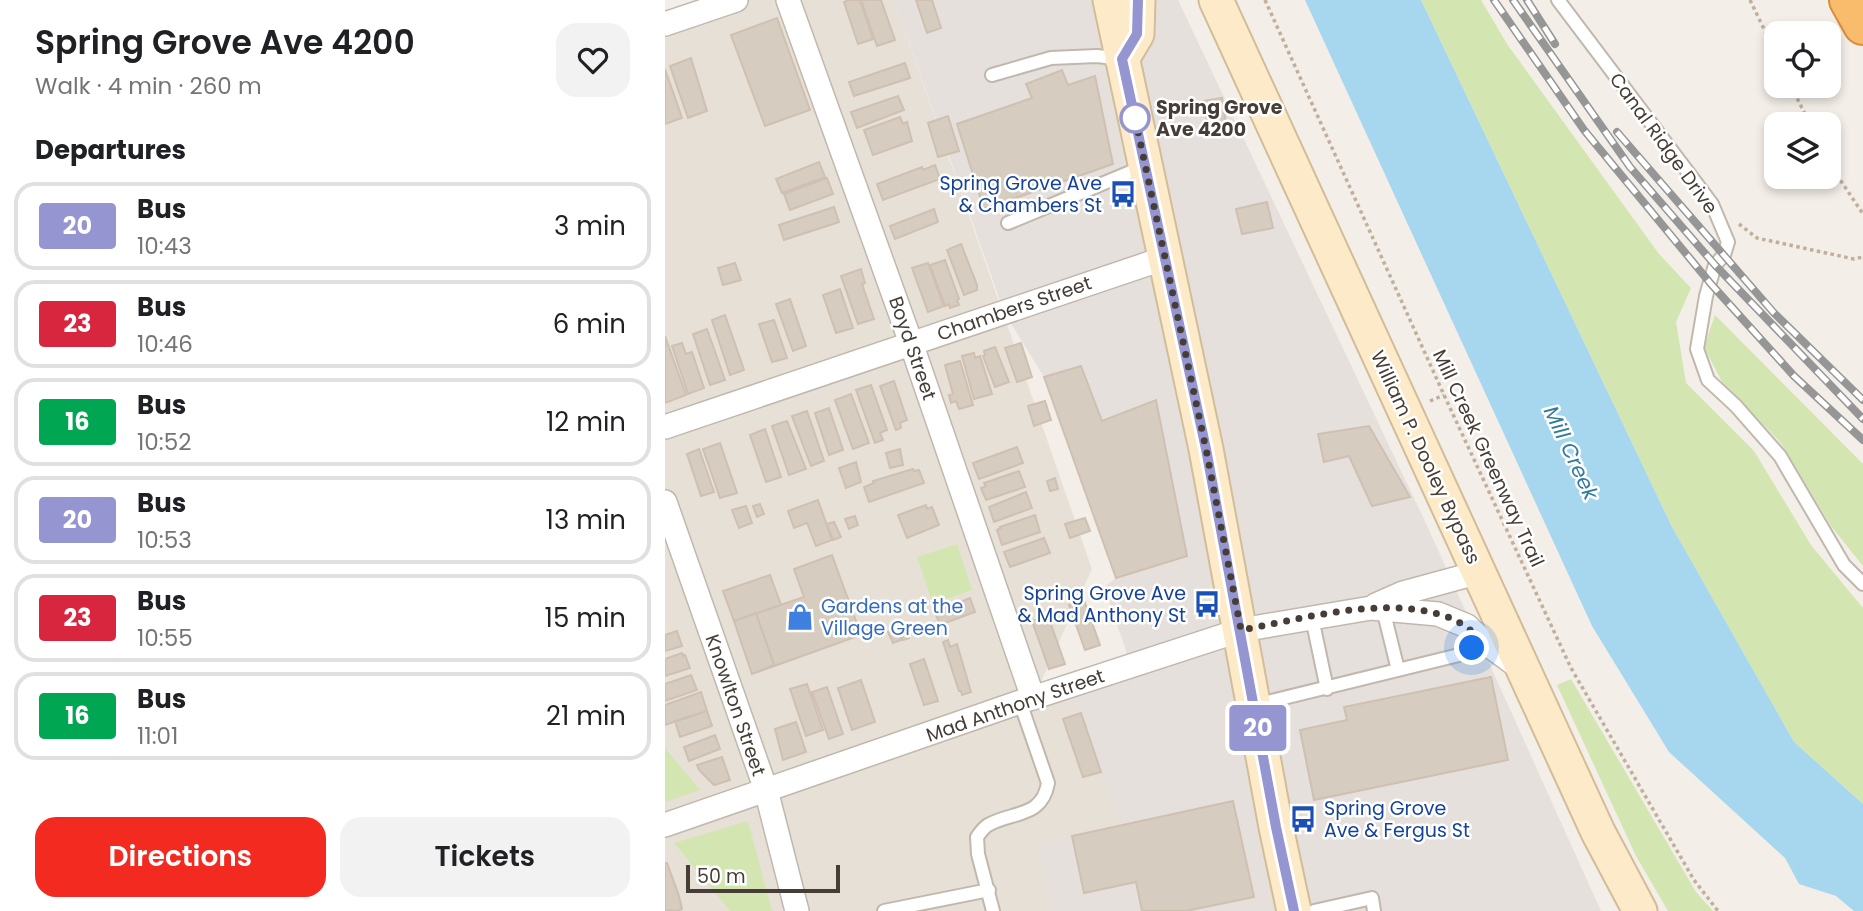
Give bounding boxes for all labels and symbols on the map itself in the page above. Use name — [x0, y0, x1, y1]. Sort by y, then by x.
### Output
street label: Canal Ridge Drive — [1603, 67, 1724, 219]
place label: Spring Grove Ave 4200 — [1156, 94, 1283, 143]
marker: Spring Grove Ave 4200 — [1120, 103, 1150, 133]
place label: Spring Grove Ave & Chambers St — [939, 170, 1102, 219]
bus stop icon: Spring Grove Ave & Chambers St — [1108, 179, 1138, 209]
street label: Chambers Street — [933, 269, 1095, 348]
street label: Boyd Street — [882, 293, 943, 404]
street label: Mill Creek Greenway Trail — [1426, 345, 1551, 571]
street label: William P. Dooley Bypass — [1364, 346, 1487, 568]
water label: Mill Creek — [1537, 401, 1606, 506]
place label: Spring Grove Ave & Mad Anthony St — [1018, 580, 1186, 629]
bus stop icon: Spring Grove Ave & Mad Anthony St — [1192, 589, 1222, 619]
place label: Gardens at the Village Green — [821, 593, 963, 642]
shop icon: Gardens at the Village Green — [785, 602, 815, 632]
your location — [1454, 630, 1489, 665]
street label: Knowlton Street — [699, 631, 772, 780]
street label: Mad Anthony Street — [922, 662, 1108, 749]
line badge: 20 — [1227, 705, 1289, 751]
place label: Spring Grove Ave & Fergus St — [1324, 795, 1470, 844]
bus stop icon: Spring Grove Ave & Fergus St — [1288, 804, 1318, 834]
scale bar — [686, 862, 840, 894]

